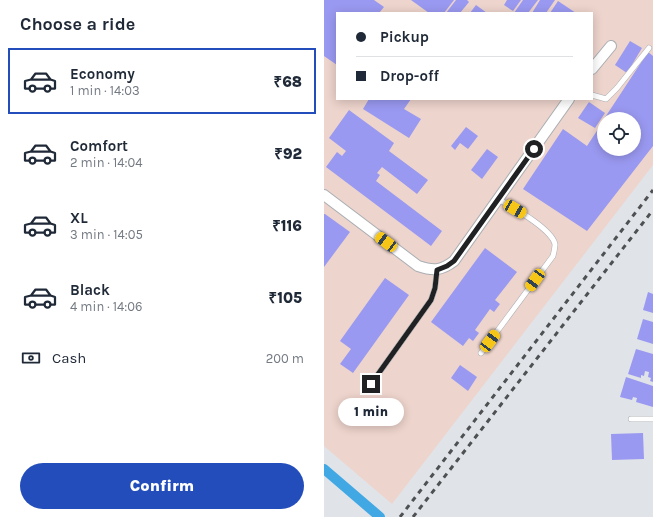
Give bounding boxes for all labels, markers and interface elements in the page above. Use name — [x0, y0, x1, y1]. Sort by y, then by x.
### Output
text: Choose a ride — [20, 13, 135, 35]
text: Pickup — [380, 28, 429, 46]
icon: car — [22, 63, 58, 99]
text: Economy — [70, 65, 135, 83]
text: Drop-off — [380, 67, 439, 85]
text: ₹68 — [274, 73, 302, 91]
text: 1 min · 14:03 — [70, 83, 140, 98]
map controls — [597, 112, 641, 156]
button: locate — [597, 112, 641, 156]
icon: car — [22, 135, 58, 171]
text: Comfort — [70, 137, 128, 155]
route start — [525, 140, 543, 158]
text: ₹92 — [274, 145, 302, 163]
text: 2 min · 14:04 — [70, 155, 143, 170]
car — [502, 198, 528, 220]
icon: car — [22, 207, 58, 243]
text: XL — [70, 209, 88, 227]
text: ₹116 — [272, 217, 302, 235]
text: 3 min · 14:05 — [70, 227, 143, 242]
car — [373, 230, 399, 254]
car — [523, 267, 547, 293]
icon: car — [22, 279, 58, 315]
text: Black — [70, 281, 110, 299]
text: ₹105 — [269, 289, 302, 307]
text: 4 min · 14:06 — [70, 299, 142, 314]
car — [478, 328, 502, 354]
icon: cash — [20, 347, 42, 369]
text: Cash — [52, 349, 86, 367]
text: 200 m — [266, 351, 304, 366]
route end — [362, 375, 380, 393]
callout: 1 min — [338, 398, 404, 426]
text: 1 min — [354, 404, 388, 419]
button: Confirm — [20, 463, 304, 509]

